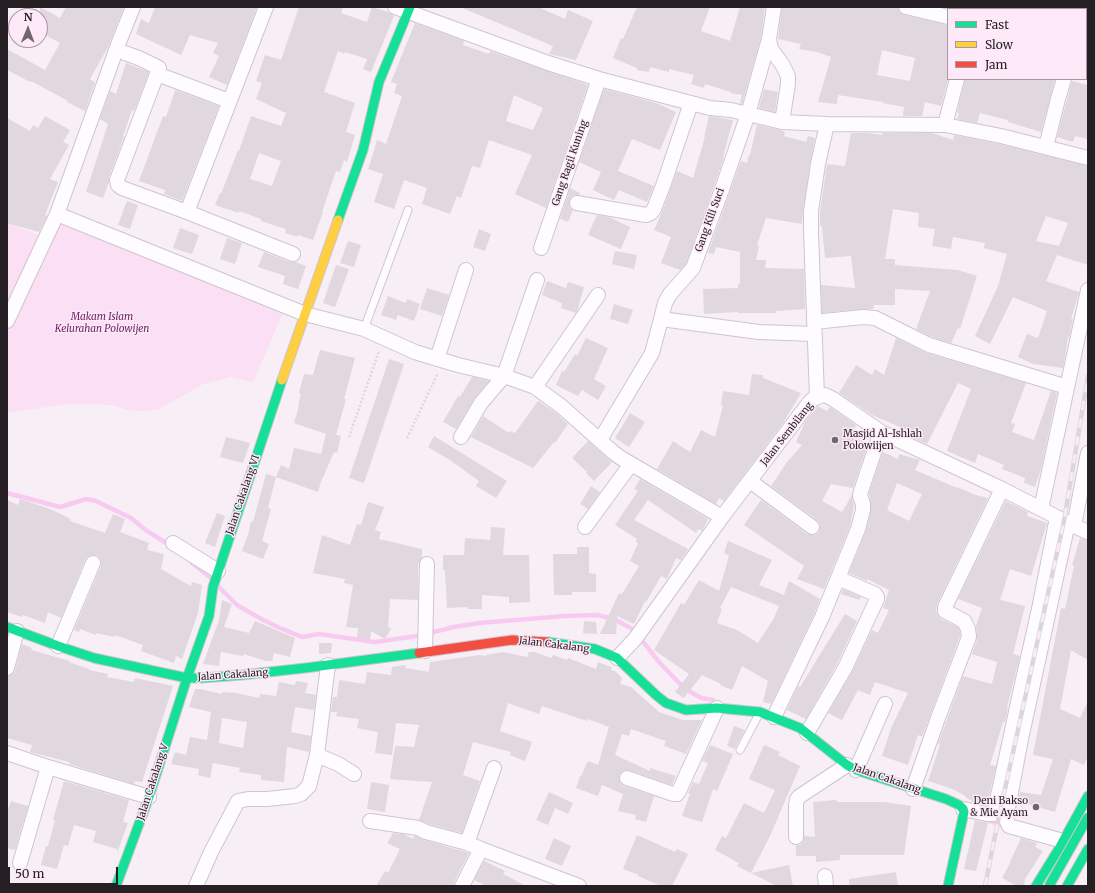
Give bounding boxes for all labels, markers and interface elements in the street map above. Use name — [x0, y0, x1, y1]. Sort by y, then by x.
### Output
north arrow — [8, 8, 48, 48]
legend — [947, 8, 1087, 80]
text: N — [24, 10, 33, 24]
text: Fast — [985, 17, 1009, 32]
text: Slow — [985, 37, 1013, 52]
text: Jam — [985, 57, 1007, 72]
street label: Gang Ragil Kuning — [550, 118, 590, 208]
street label: Gang Kili Suci — [693, 186, 727, 254]
park label: Makam Islam Kelurahan Polowijen — [55, 311, 149, 334]
street label: Jalan Sembilang — [758, 400, 816, 468]
place label: Masjid Al-Ishlah Polowiijen — [843, 428, 922, 452]
marker: Masjid Al-Ishlah Polowiijen — [830, 435, 840, 445]
street label: Jalan Cakalang VI — [224, 453, 262, 537]
street label: Jalan Cakalang — [518, 635, 590, 655]
street label: Jalan Cakalang — [197, 667, 269, 683]
street label: Jalan Cakalang V — [135, 742, 171, 822]
street label: Jalan Cakalang — [851, 762, 923, 796]
place label: Deni Bakso & Mie Ayam — [970, 795, 1028, 818]
marker: Deni Bakso & Mie Ayam — [1031, 802, 1041, 812]
scale bar — [10, 859, 120, 885]
text: 50 m — [15, 866, 44, 881]

